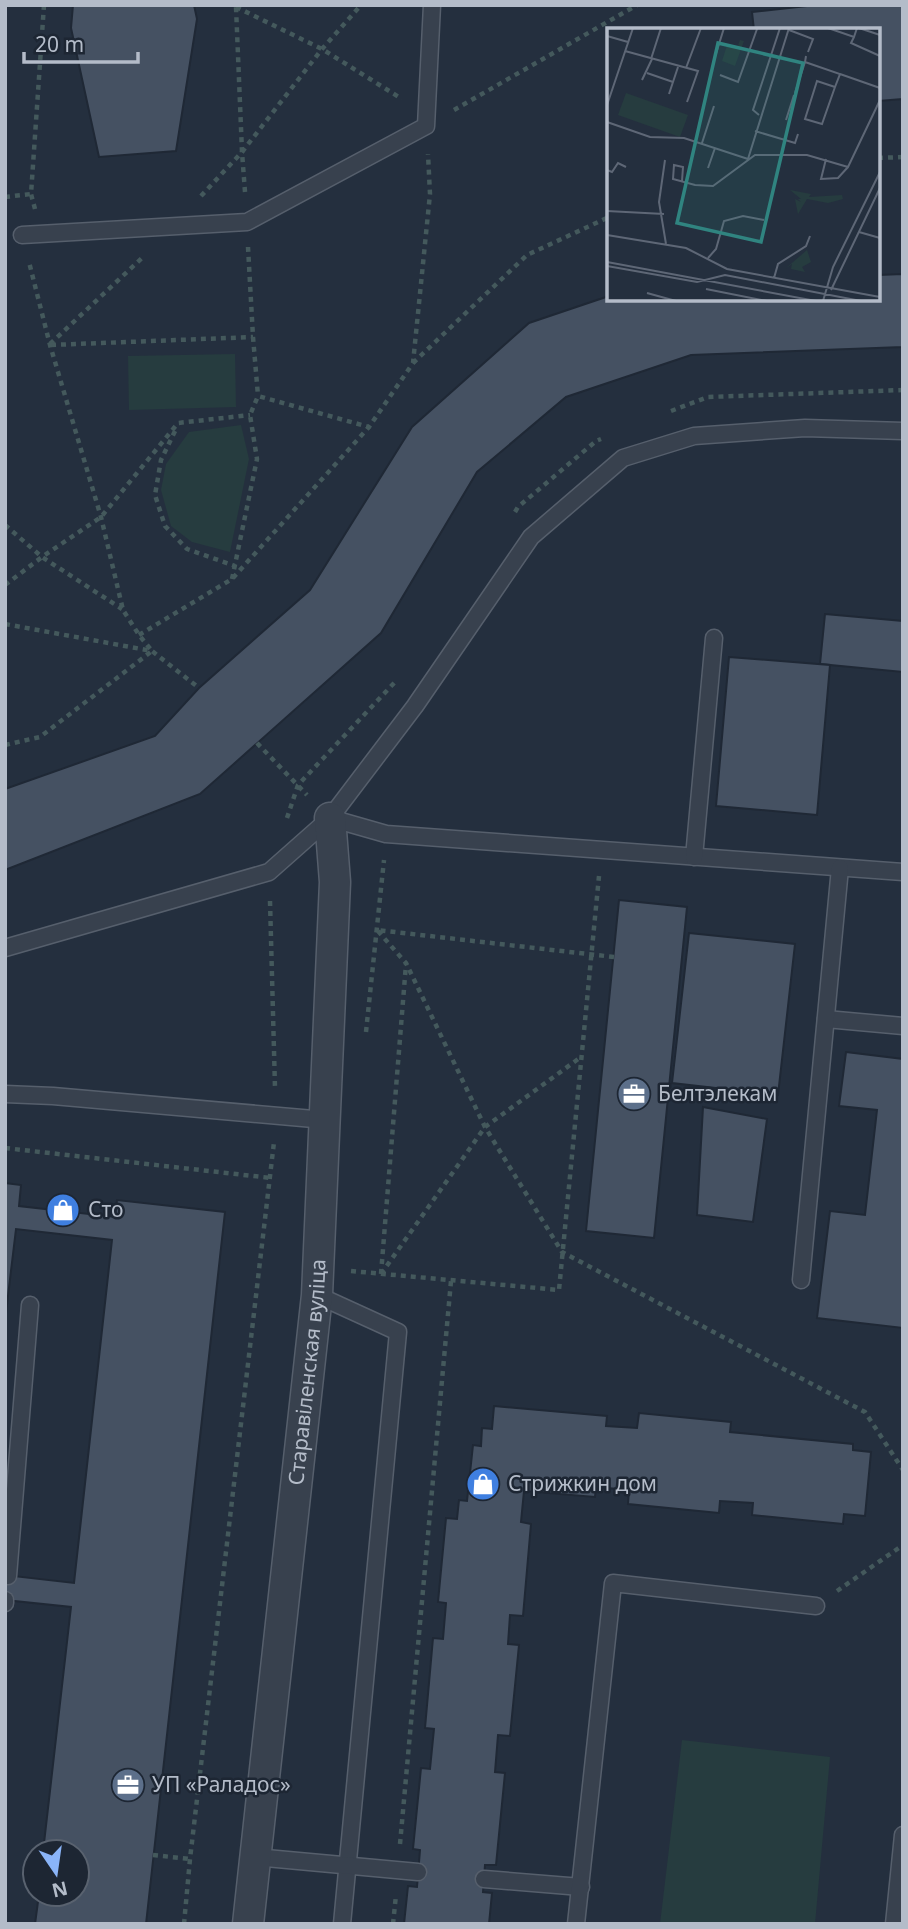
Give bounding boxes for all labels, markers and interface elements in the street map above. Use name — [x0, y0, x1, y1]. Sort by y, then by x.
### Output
scale bar — [24, 21, 138, 65]
inset map — [607, 28, 880, 301]
text: 20 m — [35, 30, 84, 58]
office icon: Белтэлекам — [615, 1075, 653, 1113]
place label: Белтэлекам — [658, 1079, 777, 1107]
shop icon: Сто — [44, 1191, 82, 1229]
place label: Сто — [88, 1195, 123, 1223]
street label: Старавіленская вуліца — [281, 1258, 332, 1487]
shop icon: Стрижкин дом — [464, 1465, 502, 1503]
place label: Стрижкин дом — [508, 1469, 657, 1497]
office icon: УП «Раладос» — [109, 1766, 147, 1804]
place label: УП «Раладос» — [152, 1770, 291, 1798]
north arrow — [21, 1838, 91, 1908]
text: N — [49, 1875, 70, 1904]

